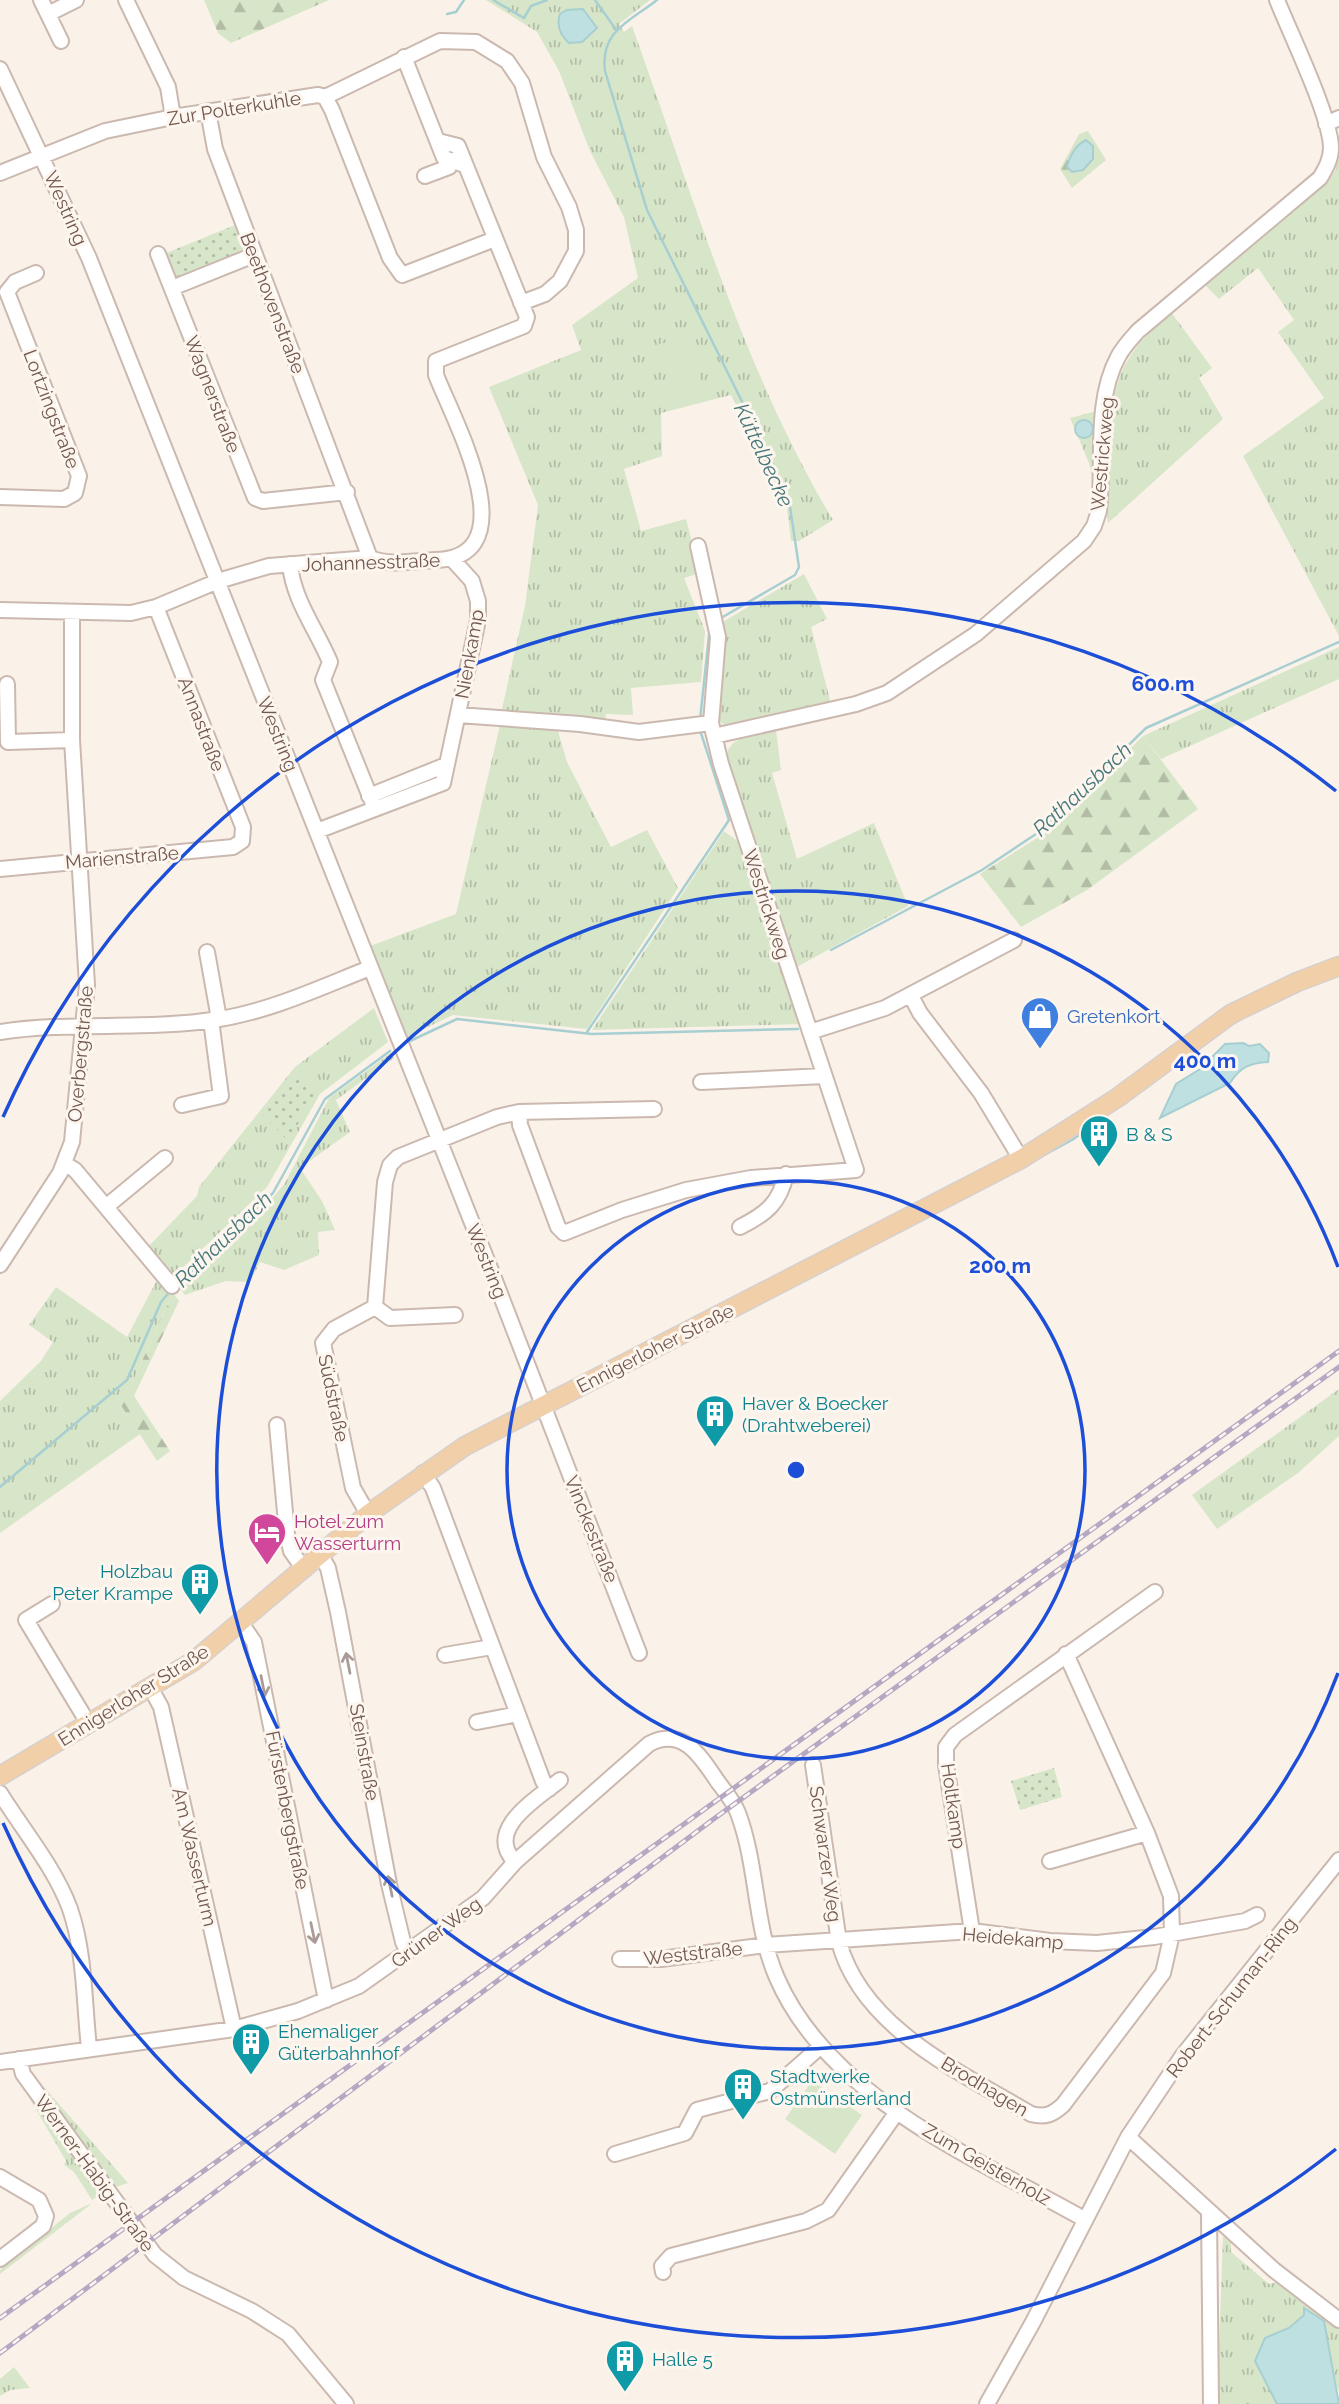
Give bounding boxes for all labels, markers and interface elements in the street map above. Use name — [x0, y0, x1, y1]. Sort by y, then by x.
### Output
street label: Zur Polterkuhle — [166, 87, 302, 129]
street label: Westring — [40, 167, 92, 249]
street label: Beethovenstraße — [236, 229, 310, 377]
street label: Wagnerstraße — [181, 332, 245, 456]
street label: Lortzingstraße — [19, 346, 85, 472]
street label: Westrickweg — [1086, 396, 1118, 512]
water label: Küttelbecke — [729, 399, 799, 511]
street label: Johannesstraße — [301, 549, 441, 575]
street label: Nienkamp — [450, 607, 488, 701]
text: 600 m — [1131, 671, 1195, 696]
street label: Annastraße — [174, 674, 230, 774]
street label: Westring — [253, 693, 303, 775]
water label: Rathausbach — [1027, 737, 1137, 841]
street label: Marienstraße — [64, 841, 180, 873]
street label: Westrickweg — [739, 846, 795, 962]
street label: Overbergstraße — [63, 985, 97, 1123]
shop icon: Gretenkort — [1019, 995, 1061, 1050]
place label: Gretenkort — [1067, 1005, 1161, 1027]
text: 400 m — [1174, 1048, 1236, 1073]
building icon: B & S — [1078, 1113, 1120, 1168]
place label: B & S — [1126, 1123, 1173, 1145]
water label: Rathausbach — [169, 1186, 277, 1292]
street label: Westring — [462, 1220, 512, 1302]
text: 200 m — [969, 1253, 1031, 1278]
street label: Ennigerloher Straße — [573, 1299, 737, 1397]
street label: Südstraße — [314, 1352, 354, 1444]
place label: Haver & Boecker (Drahtweberei) — [742, 1392, 889, 1436]
building icon: Haver & Boecker (Drahtweberei) — [694, 1393, 736, 1448]
centre of rings — [784, 1458, 808, 1482]
street label: Vinckestraße — [561, 1472, 623, 1586]
place label: Hotel zum Wasserturm — [294, 1510, 401, 1554]
hotel icon: Hotel zum Wasserturm — [246, 1511, 288, 1566]
place label: Holzbau Peter Krampe — [52, 1560, 173, 1604]
building icon: Holzbau Peter Krampe — [179, 1561, 221, 1616]
street label: Ennigerloher Straße — [54, 1640, 212, 1750]
one-way arrow — [341, 1652, 354, 1675]
one-way arrow — [257, 1674, 270, 1697]
street label: Steinstraße — [346, 1702, 384, 1802]
street label: Fürstenbergstraße — [262, 1729, 314, 1891]
street label: Holtkamp — [937, 1762, 971, 1850]
street label: Am Wasserturm — [168, 1785, 222, 1929]
street label: Schwarzer Weg — [806, 1785, 846, 1923]
one-way arrow — [382, 1875, 396, 1898]
street label: Grüner Weg — [387, 1892, 485, 1972]
street label: Robert-Schuman-Ring — [1161, 1912, 1301, 2082]
one-way arrow — [306, 1921, 320, 1944]
street label: Heidekamp — [961, 1923, 1065, 1953]
street label: Weststraße — [642, 1937, 744, 1969]
place label: Ehemaliger Güterbahnhof — [278, 2020, 400, 2064]
building icon: Ehemaliger Güterbahnhof — [230, 2021, 272, 2076]
street label: Brodhagen — [938, 2051, 1032, 2121]
place label: Stadtwerke Ostmünsterland — [770, 2065, 911, 2109]
building icon: Stadtwerke Ostmünsterland — [722, 2066, 764, 2121]
street label: Werner-Habig-Straße — [31, 2090, 159, 2256]
street label: Zum Geisterholz — [919, 2118, 1055, 2210]
building icon: Halle 5 — [604, 2338, 646, 2393]
place label: Halle 5 — [652, 2348, 713, 2370]

